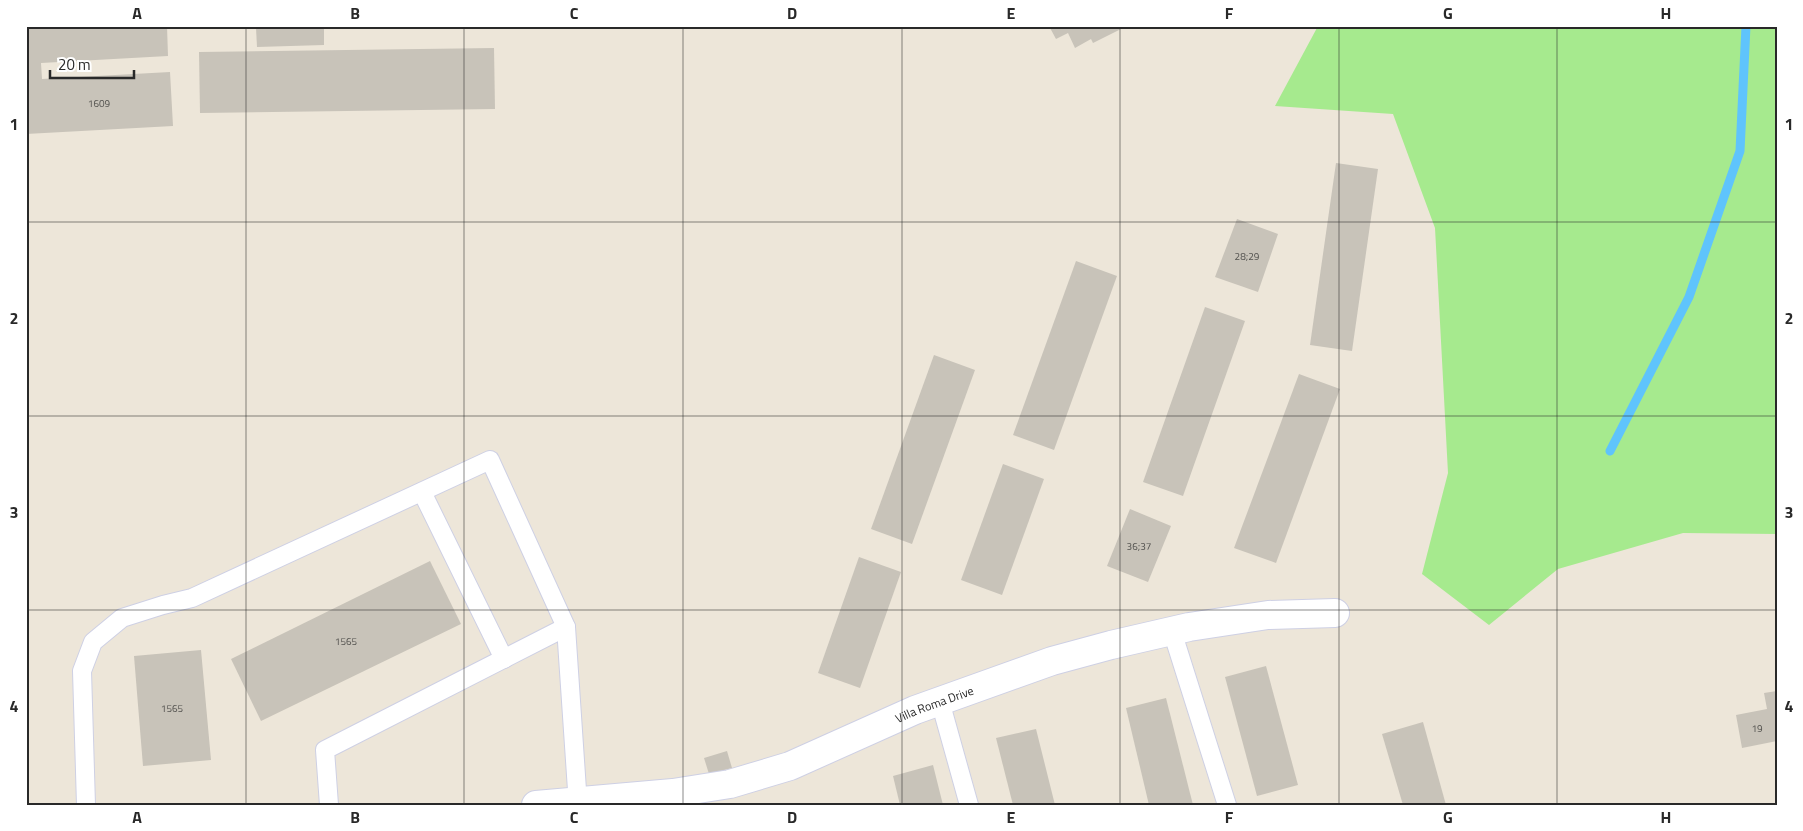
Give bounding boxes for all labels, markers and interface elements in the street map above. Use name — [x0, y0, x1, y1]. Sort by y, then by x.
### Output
text: A — [132, 1, 142, 25]
text: B — [350, 1, 360, 25]
text: C — [570, 1, 579, 25]
text: D — [787, 1, 797, 25]
text: E — [1007, 1, 1016, 25]
text: F — [1225, 1, 1234, 25]
text: G — [1443, 1, 1453, 25]
text: H — [1661, 1, 1671, 25]
scale bar — [50, 48, 134, 80]
text: 20 m — [58, 53, 91, 76]
house number: 1609 — [88, 96, 111, 111]
text: 1 — [10, 112, 18, 136]
text: 1 — [1785, 112, 1793, 136]
house number: 28;29 — [1235, 249, 1260, 264]
text: 2 — [10, 306, 18, 330]
text: 2 — [1785, 306, 1793, 330]
text: 3 — [10, 500, 18, 524]
text: 3 — [1785, 500, 1793, 524]
house number: 36;37 — [1127, 539, 1151, 554]
house number: 1565 — [335, 634, 358, 649]
street label: Villa Roma Drive — [892, 680, 976, 727]
text: 4 — [10, 694, 19, 718]
text: 4 — [1785, 694, 1794, 718]
house number: 1565 — [161, 701, 184, 716]
house number: 19 — [1751, 721, 1763, 736]
text: A — [132, 805, 142, 829]
text: B — [350, 805, 360, 829]
text: C — [570, 805, 579, 829]
text: D — [787, 805, 797, 829]
text: E — [1007, 805, 1016, 829]
text: F — [1225, 805, 1234, 829]
text: G — [1443, 805, 1453, 829]
text: H — [1661, 805, 1671, 829]

